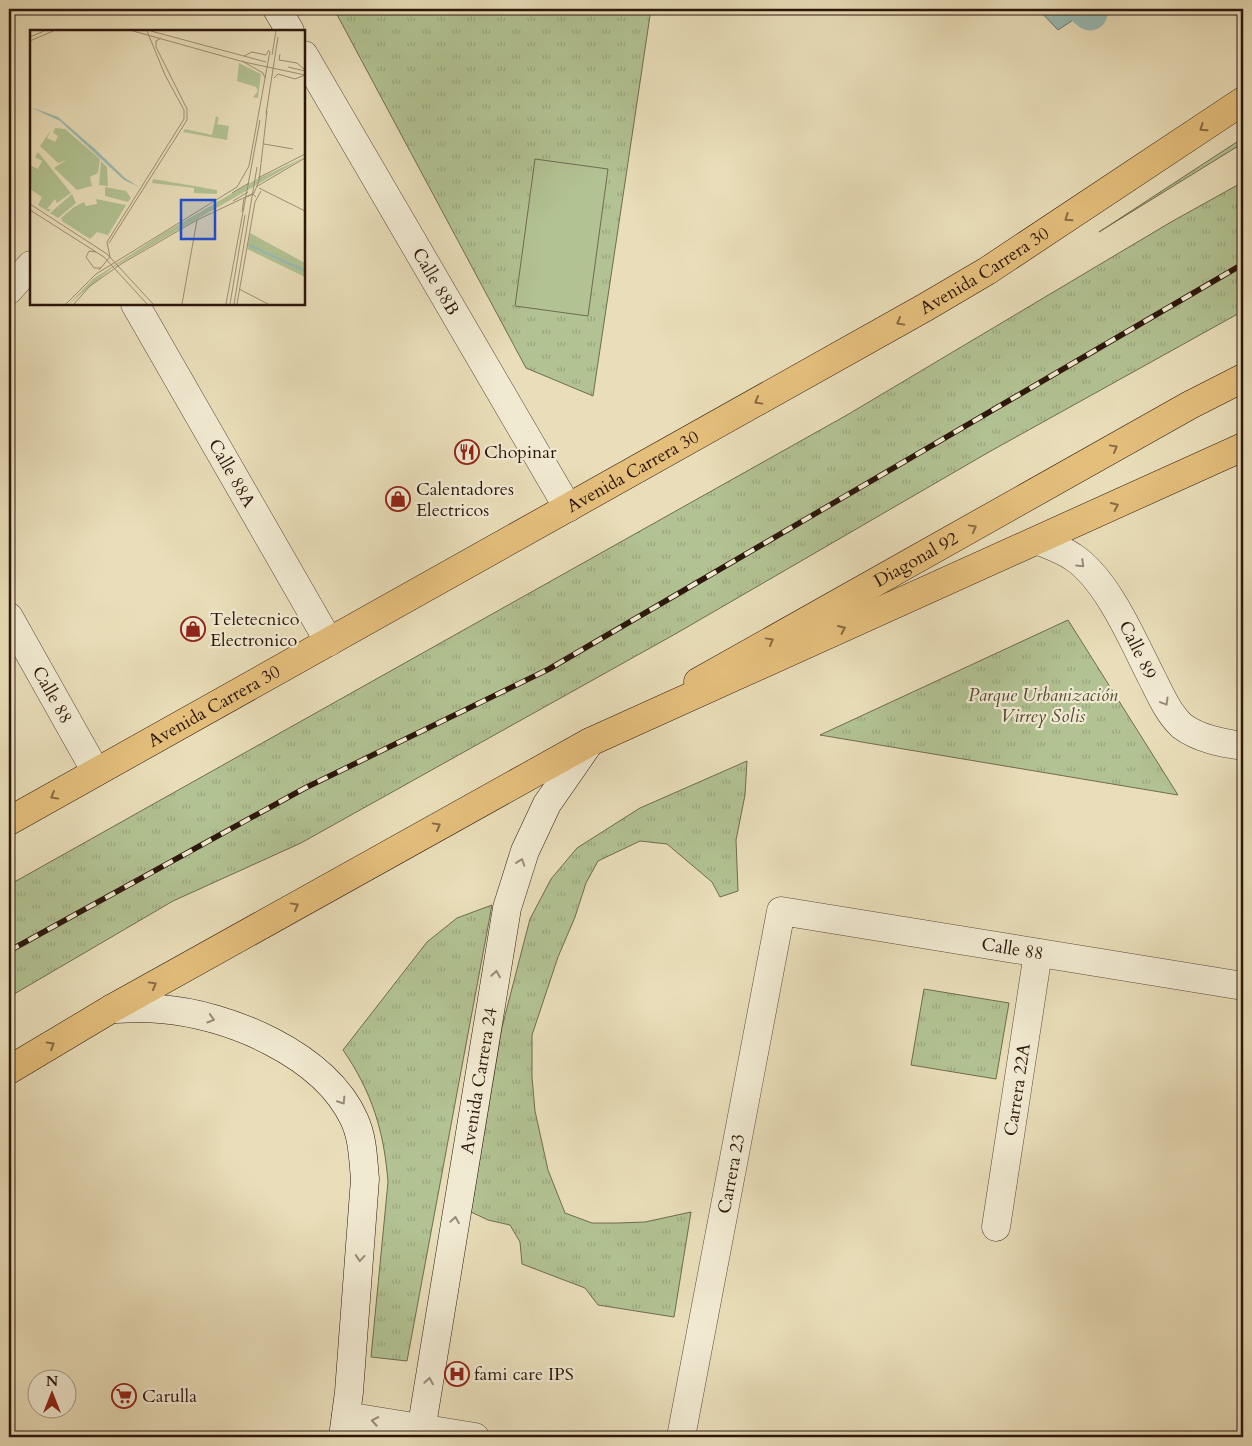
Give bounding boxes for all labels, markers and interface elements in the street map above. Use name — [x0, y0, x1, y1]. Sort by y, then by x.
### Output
inset map — [30, 30, 305, 305]
one-way arrow — [1199, 122, 1208, 131]
one-way arrow — [1064, 212, 1073, 221]
street label: Avenida Carrera 30 — [915, 221, 1054, 321]
street label: Calle 88B — [406, 243, 465, 320]
one-way arrow — [896, 316, 905, 326]
one-way arrow — [754, 395, 763, 405]
street label: Avenida Carrera 30 — [562, 425, 704, 519]
street label: Calle 88A — [202, 435, 261, 512]
restaurant icon: Chopinar — [454, 439, 480, 465]
place label: Chopinar — [484, 440, 557, 465]
one-way arrow — [1109, 444, 1118, 454]
place label: Calentadores Electricos — [416, 477, 514, 523]
shop icon: Calentadores Electricos — [385, 486, 411, 512]
one-way arrow — [1110, 502, 1119, 512]
one-way arrow — [967, 524, 976, 534]
street label: Diagonal 92 — [869, 526, 963, 594]
one-way arrow — [1076, 558, 1085, 567]
place label: Teletecnico Electronico — [210, 607, 300, 653]
shop icon: Teletecnico Electronico — [180, 616, 206, 642]
street label: Calle 89 — [1112, 617, 1163, 684]
one-way arrow — [837, 625, 846, 636]
one-way arrow — [764, 638, 773, 648]
street label: Avenida Carrera 30 — [143, 659, 285, 754]
street label: Calle 88 — [26, 662, 78, 728]
park label: Parque Urbanización Virrey Solis — [968, 683, 1118, 729]
one-way arrow — [1158, 697, 1168, 706]
one-way arrow — [50, 790, 59, 800]
one-way arrow — [432, 823, 441, 833]
one-way arrow — [515, 858, 525, 867]
one-way arrow — [290, 902, 299, 912]
street label: Calle 88 — [980, 932, 1045, 966]
one-way arrow — [490, 969, 501, 977]
one-way arrow — [148, 982, 157, 992]
street label: Avenida Carrera 24 — [455, 1006, 503, 1156]
one-way arrow — [206, 1014, 215, 1024]
one-way arrow — [45, 1041, 54, 1051]
street label: Carrera 22A — [998, 1041, 1037, 1138]
one-way arrow — [336, 1096, 346, 1105]
street label: Carrera 23 — [712, 1132, 751, 1216]
one-way arrow — [450, 1216, 460, 1225]
one-way arrow — [355, 1255, 366, 1263]
hospital icon: fami care IPS — [444, 1361, 470, 1387]
place label: fami care IPS — [474, 1362, 574, 1387]
north arrow — [28, 1368, 78, 1418]
text: N — [46, 1372, 58, 1391]
one-way arrow — [424, 1376, 434, 1385]
supermarket icon: Carulla — [111, 1383, 137, 1409]
place label: Carulla — [142, 1384, 197, 1409]
one-way arrow — [370, 1416, 379, 1426]

